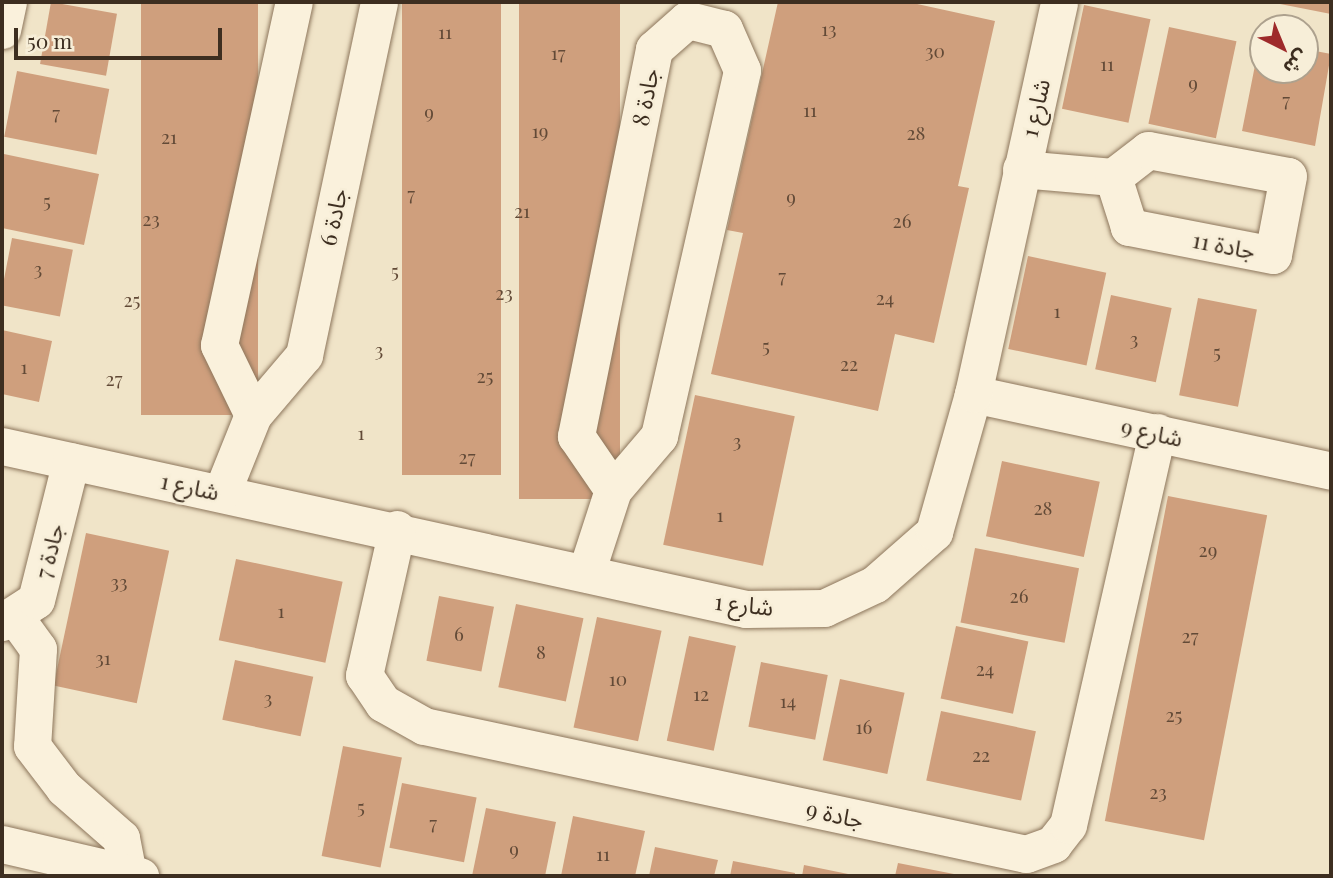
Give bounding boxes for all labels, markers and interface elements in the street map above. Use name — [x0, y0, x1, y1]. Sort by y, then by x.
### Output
scale bar — [18, 14, 226, 58]
north arrow — [1249, 14, 1319, 84]
house number: 13 — [821, 18, 837, 40]
house number: 11 — [438, 21, 452, 43]
text: 50 m — [27, 26, 72, 54]
house number: 30 — [925, 40, 945, 62]
house number: 17 — [551, 42, 565, 64]
text: ش — [1279, 45, 1315, 81]
house number: 11 — [1100, 53, 1114, 75]
street label: جادة 8 — [626, 66, 664, 128]
house number: 9 — [1188, 72, 1198, 94]
street label: شارع 1 — [1015, 76, 1055, 140]
house number: 7 — [1282, 89, 1290, 111]
house number: 11 — [803, 99, 817, 121]
house number: 9 — [424, 101, 434, 123]
house number: 7 — [52, 102, 60, 124]
house number: 19 — [532, 120, 548, 142]
house number: 28 — [907, 122, 925, 144]
house number: 21 — [161, 126, 177, 148]
house number: 7 — [407, 183, 415, 205]
street label: جادة 6 — [313, 186, 353, 248]
house number: 9 — [786, 186, 796, 208]
house number: 5 — [43, 190, 51, 212]
house number: 21 — [514, 200, 530, 222]
house number: 23 — [142, 208, 160, 230]
house number: 26 — [893, 210, 911, 232]
street label: جادة 11 — [1190, 225, 1258, 265]
house number: 3 — [34, 258, 42, 280]
house number: 5 — [391, 260, 399, 282]
house number: 7 — [778, 265, 786, 287]
house number: 23 — [495, 282, 513, 304]
house number: 24 — [876, 287, 894, 309]
house number: 25 — [124, 289, 140, 311]
house number: 1 — [1053, 300, 1061, 322]
house number: 3 — [1130, 328, 1138, 350]
house number: 5 — [762, 335, 770, 357]
house number: 3 — [375, 339, 383, 361]
house number: 5 — [1213, 341, 1221, 363]
house number: 22 — [840, 353, 858, 375]
house number: 1 — [20, 356, 28, 378]
house number: 25 — [477, 365, 493, 387]
house number: 27 — [106, 368, 122, 390]
street label: شارع 9 — [1119, 412, 1185, 452]
house number: 1 — [357, 422, 365, 444]
house number: 3 — [733, 430, 741, 452]
house number: 27 — [459, 446, 475, 468]
street label: شارع 1 — [158, 466, 222, 506]
house number: 28 — [1034, 497, 1052, 519]
house number: 1 — [716, 504, 724, 526]
street label: جادة 7 — [29, 521, 69, 581]
house number: 29 — [1199, 539, 1217, 561]
house number: 33 — [110, 571, 128, 593]
house number: 26 — [1010, 585, 1028, 607]
street label: شارع 1 — [713, 587, 775, 621]
house number: 1 — [277, 600, 285, 622]
house number: 6 — [454, 623, 464, 645]
house number: 27 — [1182, 625, 1198, 647]
house number: 8 — [536, 641, 546, 663]
house number: 31 — [95, 647, 111, 669]
house number: 24 — [976, 658, 994, 680]
house number: 10 — [609, 668, 627, 690]
house number: 12 — [693, 683, 709, 705]
house number: 3 — [264, 687, 272, 709]
house number: 14 — [780, 690, 796, 712]
house number: 25 — [1166, 704, 1182, 726]
house number: 16 — [856, 716, 872, 738]
house number: 22 — [972, 744, 990, 766]
house number: 23 — [1149, 781, 1167, 803]
street label: جادة 9 — [804, 794, 866, 834]
house number: 5 — [357, 796, 365, 818]
house number: 7 — [429, 812, 437, 834]
house number: 9 — [509, 838, 519, 860]
house number: 11 — [596, 843, 610, 865]

